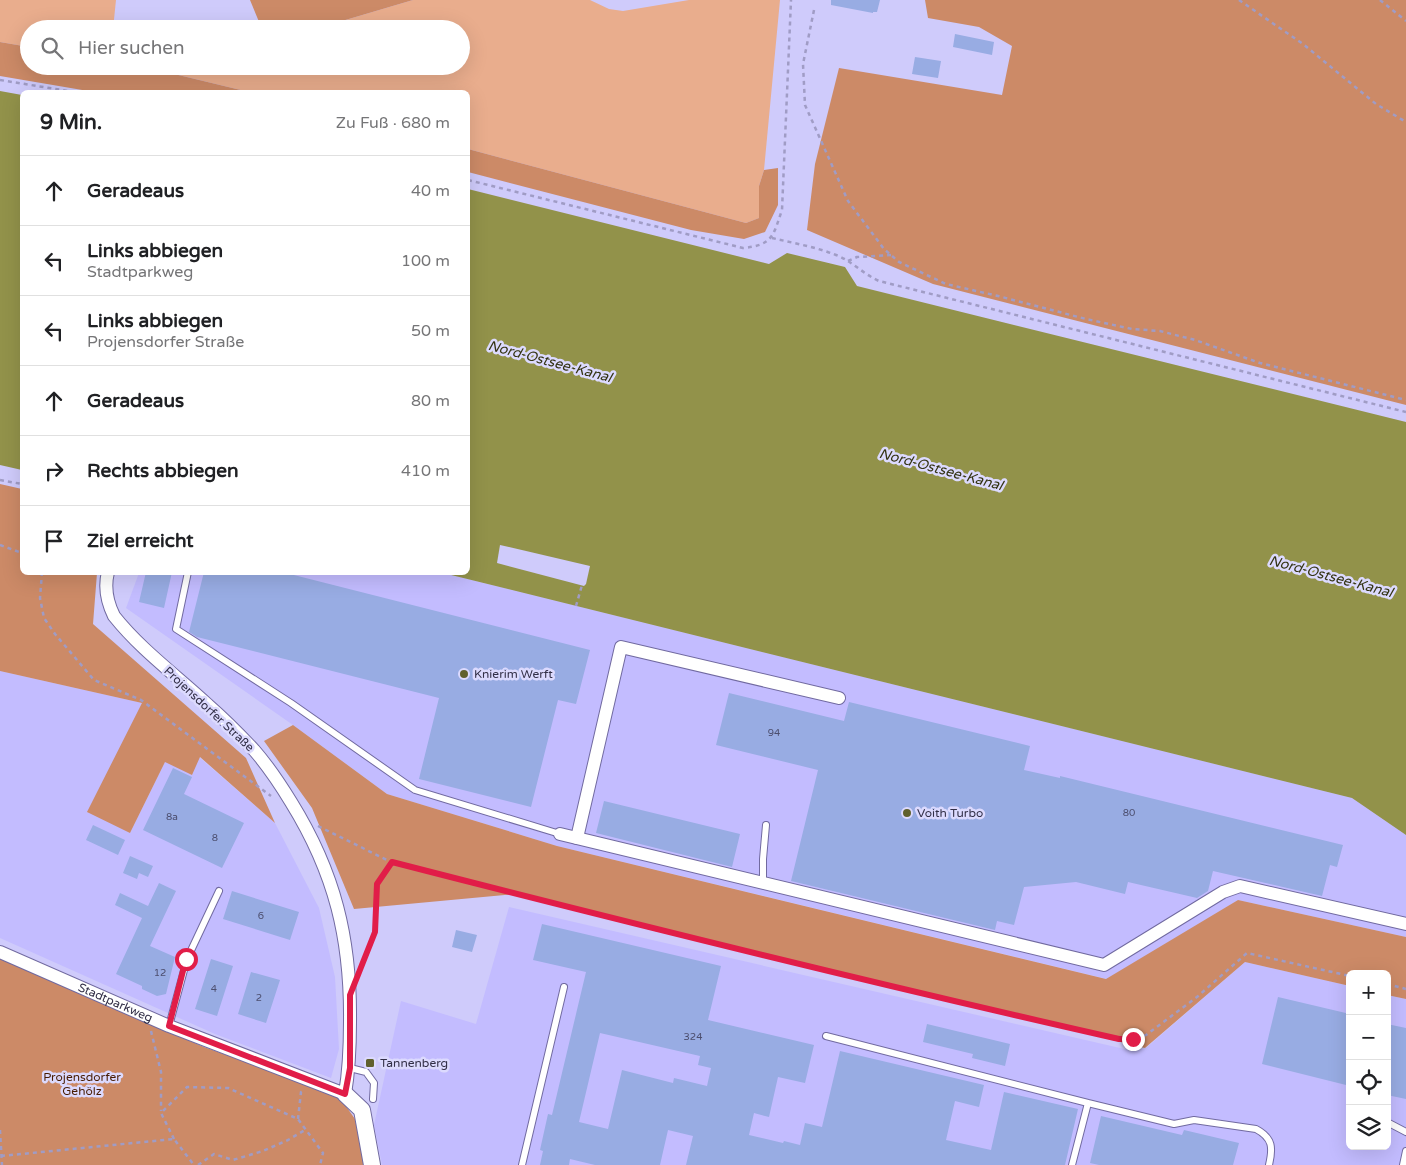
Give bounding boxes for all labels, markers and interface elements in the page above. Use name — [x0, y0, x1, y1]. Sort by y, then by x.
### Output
search box — [20, 20, 470, 75]
icon: search — [38, 34, 66, 62]
text: Hier suchen — [78, 37, 185, 59]
text: 9 Min. — [40, 110, 102, 135]
text: Zu Fuß · 680 m — [336, 113, 450, 133]
icon: ahead — [40, 177, 68, 205]
text: Geradeaus — [87, 180, 184, 202]
text: 40 m — [411, 181, 450, 201]
text: Links abbiegen — [87, 240, 223, 262]
icon: left — [40, 247, 68, 275]
text: 100 m — [401, 251, 450, 271]
text: Stadtparkweg — [87, 262, 193, 282]
text: Links abbiegen — [87, 310, 223, 332]
icon: left — [40, 317, 68, 345]
text: 50 m — [411, 321, 450, 341]
text: Projensdorfer Straße — [87, 332, 244, 352]
water label: Nord-Ostsee-Kanal — [486, 337, 615, 387]
icon: ahead — [40, 387, 68, 415]
text: Geradeaus — [87, 390, 184, 412]
text: 80 m — [411, 391, 450, 411]
water label: Nord-Ostsee-Kanal — [877, 445, 1006, 495]
icon: right — [40, 457, 68, 485]
text: Rechts abbiegen — [87, 460, 239, 482]
text: 410 m — [401, 461, 450, 481]
icon: arrive — [40, 527, 68, 555]
text: Ziel erreicht — [87, 530, 194, 552]
water label: Nord-Ostsee-Kanal — [1267, 552, 1396, 602]
street label: Projensdorfer Straße — [161, 664, 257, 754]
place label: Knierim Werft — [474, 667, 553, 681]
marker: Knierim Werft — [458, 668, 470, 680]
house number: 94 — [768, 727, 780, 739]
place label: Voith Turbo — [917, 806, 983, 820]
marker: Voith Turbo — [901, 807, 913, 819]
house number: 80 — [1123, 807, 1135, 819]
house number: 8a — [166, 811, 178, 823]
house number: 8 — [212, 832, 218, 844]
house number: 6 — [258, 910, 264, 922]
route start — [175, 948, 198, 971]
house number: 12 — [154, 967, 166, 979]
map controls — [1346, 970, 1391, 1150]
button: + — [1346, 970, 1391, 1015]
street label: Stadtparkweg — [76, 980, 155, 1025]
house number: 4 — [211, 983, 217, 995]
house number: 2 — [256, 992, 262, 1004]
button: − — [1346, 1015, 1391, 1060]
route end — [1122, 1028, 1145, 1051]
house number: 324 — [684, 1031, 702, 1043]
place label: Tannenberg — [380, 1056, 448, 1070]
marker: Tannenberg — [364, 1057, 376, 1069]
button: locate — [1346, 1060, 1391, 1105]
park label: Projensdorfer Gehölz — [43, 1070, 121, 1098]
button: layers — [1346, 1105, 1391, 1150]

